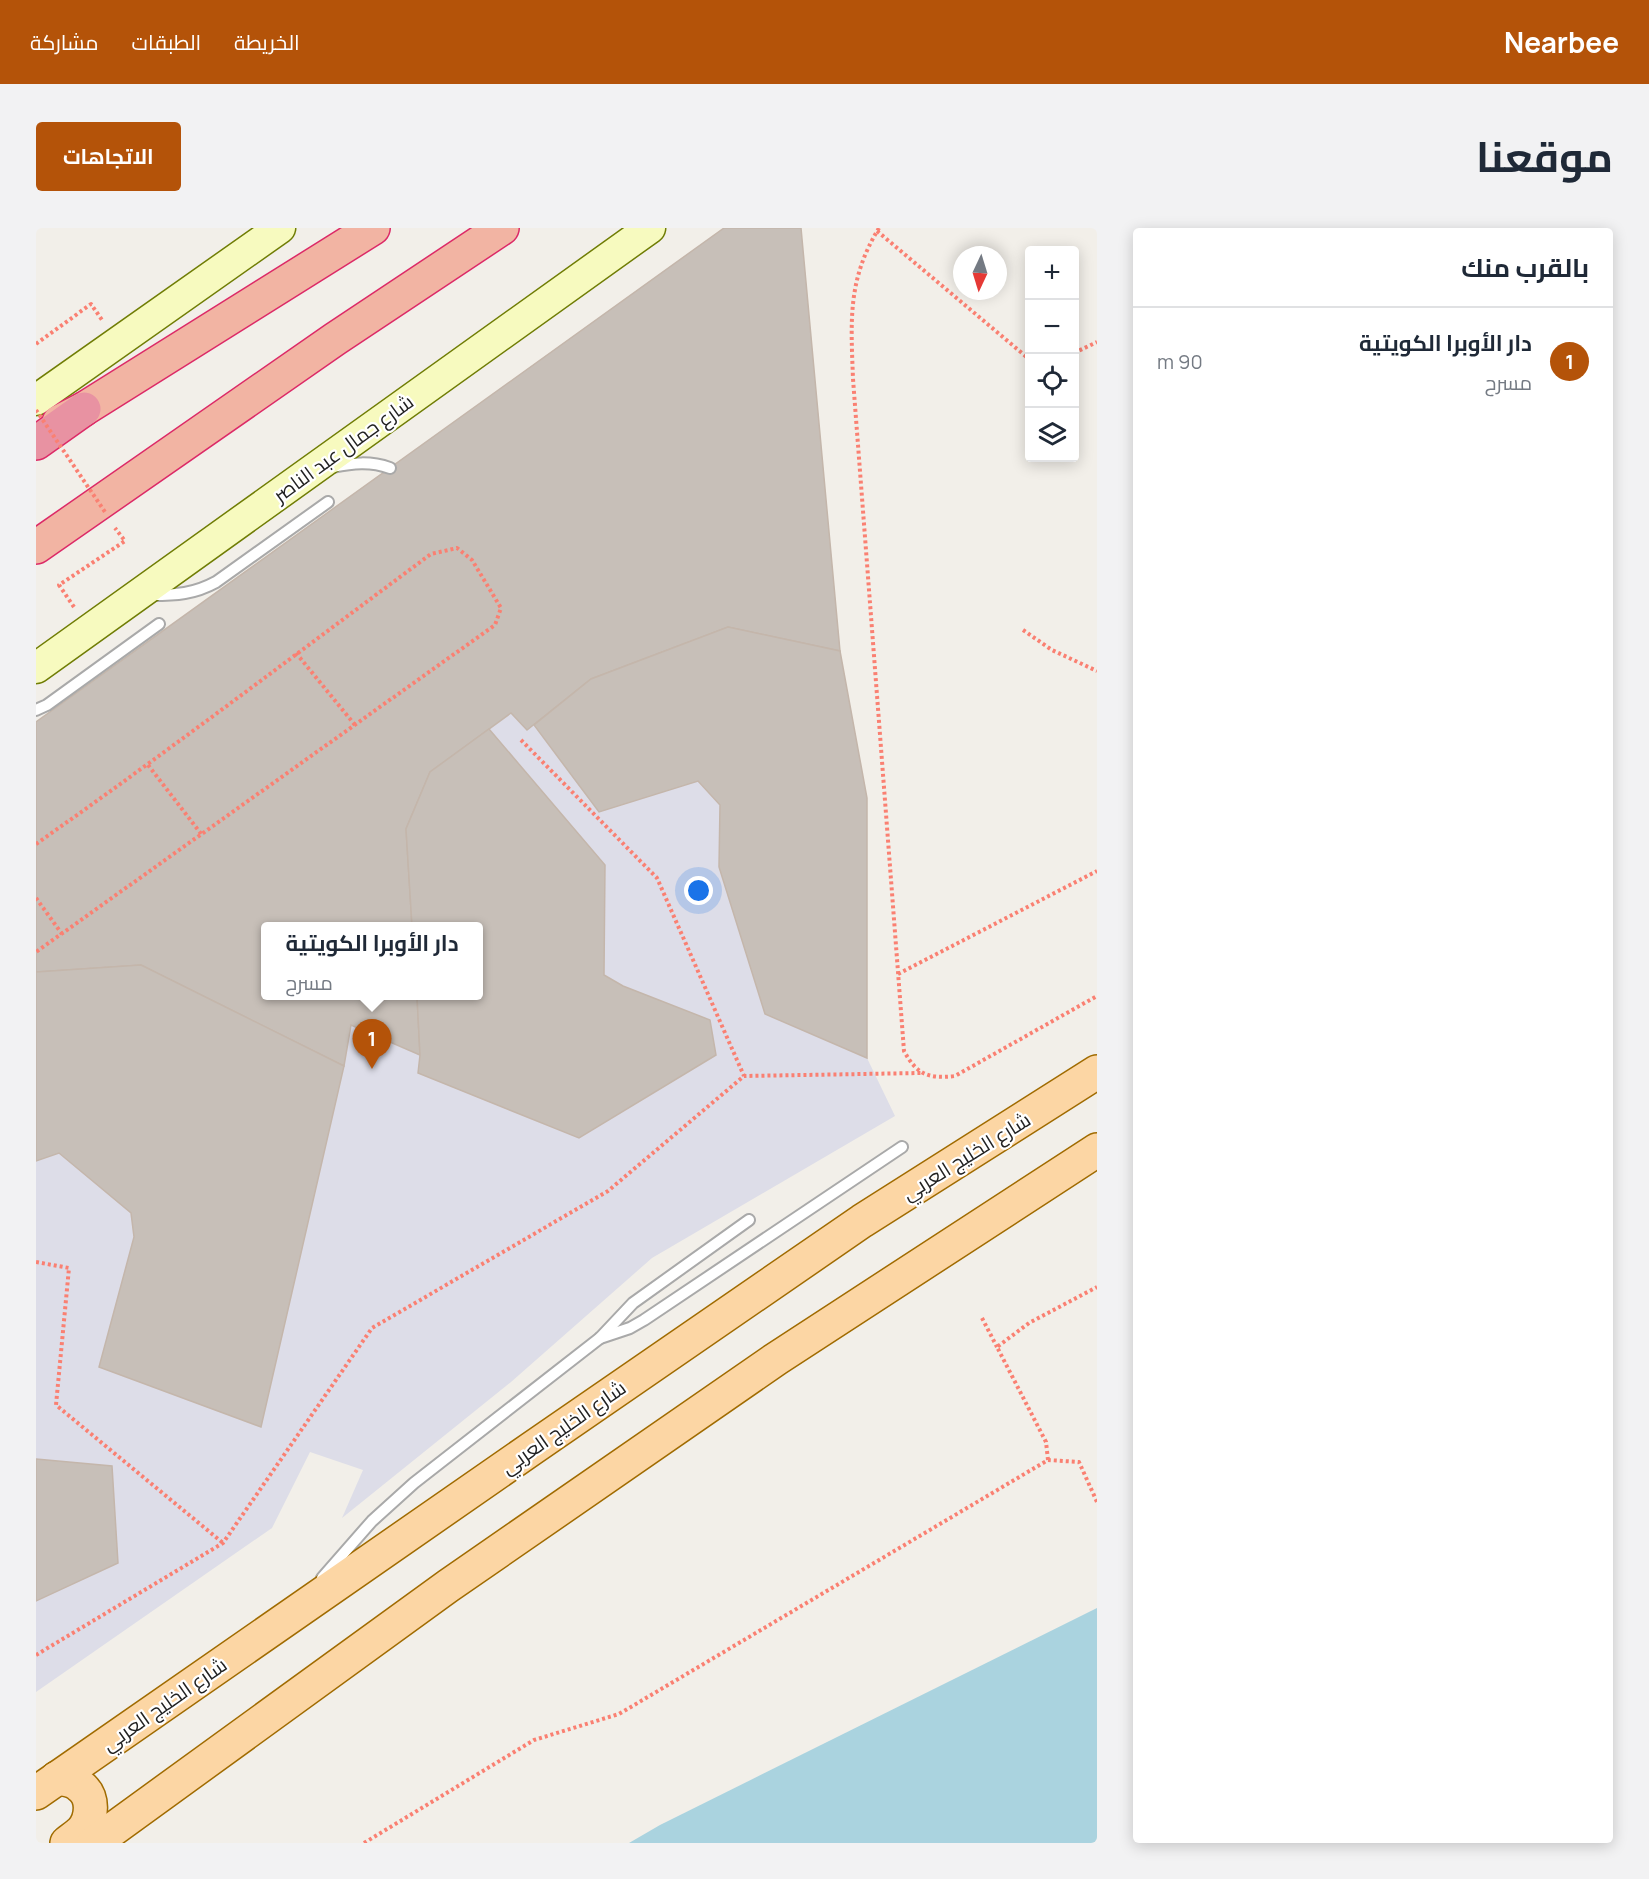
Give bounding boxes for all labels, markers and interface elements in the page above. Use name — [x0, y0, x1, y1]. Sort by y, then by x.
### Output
text: Nearbee — [1504, 23, 1619, 61]
text: مشاركة — [30, 28, 99, 56]
text: الطبقات — [132, 28, 201, 56]
text: الخريطة — [234, 28, 300, 56]
button: الاتجاهات — [36, 122, 181, 191]
text: موقعنا — [1476, 127, 1613, 185]
north arrow — [953, 246, 1007, 300]
map controls — [1025, 246, 1079, 462]
button: + — [1025, 246, 1079, 300]
text: بالقرب منك — [1461, 249, 1589, 285]
button: − — [1025, 300, 1079, 354]
text: دار الأوبرا الكويتية — [1359, 328, 1532, 358]
text: 90 m — [1157, 348, 1203, 375]
text: 1 — [1565, 348, 1574, 375]
button: locate — [1025, 354, 1079, 408]
text: مسرح — [1485, 369, 1532, 396]
street label: شارع جمال عبد الناصر — [267, 388, 419, 510]
button: layers — [1025, 408, 1079, 462]
your location — [684, 876, 713, 905]
popup — [261, 922, 483, 1000]
text: دار الأوبرا الكويتية — [285, 928, 459, 958]
text: مسرح — [285, 969, 333, 996]
pin: 1 — [352, 1020, 392, 1069]
street label: شارع الخليج العربي — [897, 1106, 1037, 1209]
street label: شارع الخليج العربي — [495, 1374, 633, 1483]
street label: شارع الخليج العربي — [96, 1651, 234, 1760]

